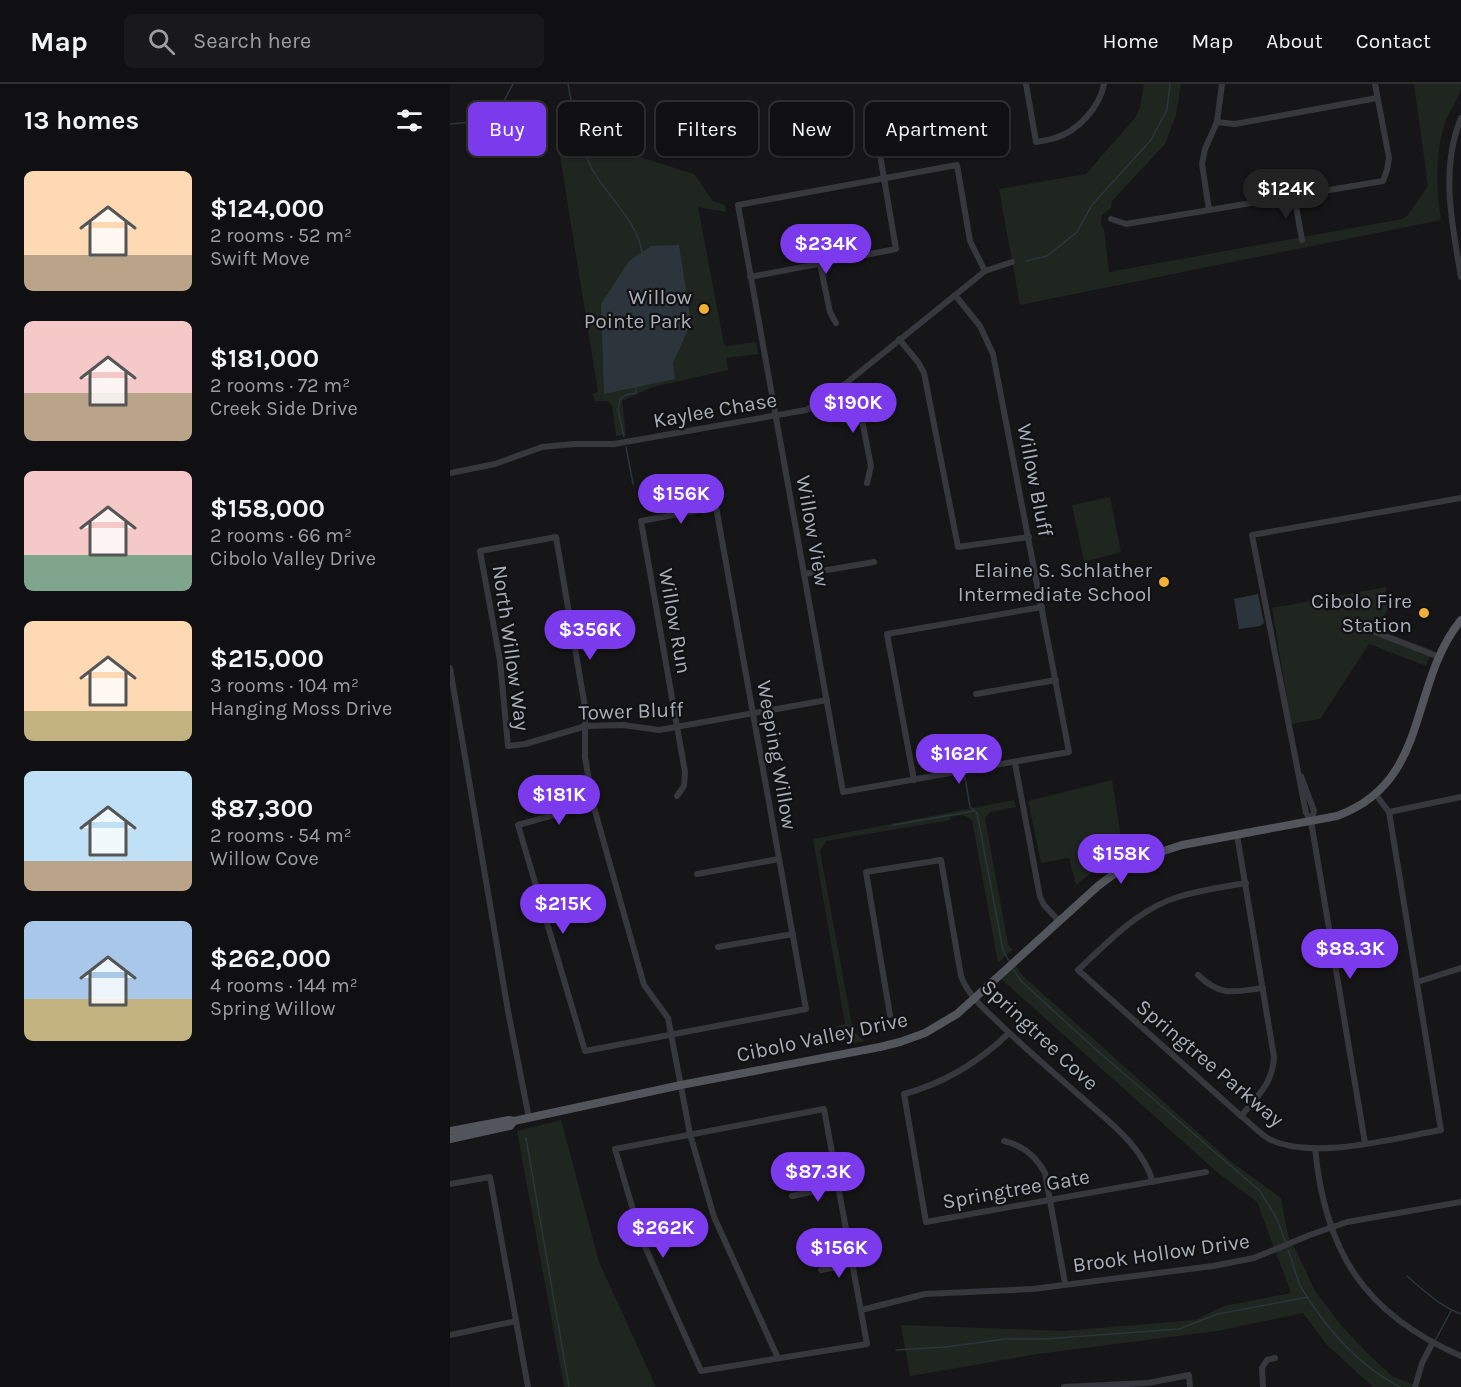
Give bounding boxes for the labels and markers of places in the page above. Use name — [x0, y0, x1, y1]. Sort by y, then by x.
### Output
pin: $124K — [1244, 169, 1328, 220]
pin: $234K — [784, 224, 868, 275]
place label: Willow Pointe Park — [584, 285, 692, 333]
marker: Willow Pointe Park — [697, 302, 711, 316]
pin: $190K — [811, 383, 895, 434]
pin: $156K — [639, 474, 723, 525]
place label: Elaine S. Schlather Intermediate School — [958, 558, 1152, 606]
marker: Elaine S. Schlather Intermediate School — [1157, 575, 1171, 589]
place label: Cibolo Fire Station — [1311, 589, 1412, 637]
marker: Cibolo Fire Station — [1417, 606, 1431, 620]
pin: $356K — [548, 610, 632, 661]
pin: $162K — [917, 734, 1001, 785]
pin: $181K — [517, 775, 601, 826]
pin: $158K — [1079, 834, 1163, 885]
pin: $215K — [521, 884, 605, 935]
pin: $88.3K — [1301, 929, 1399, 980]
pin: $87.3K — [769, 1152, 867, 1203]
pin: $262K — [621, 1208, 705, 1259]
pin: $156K — [797, 1228, 881, 1279]

